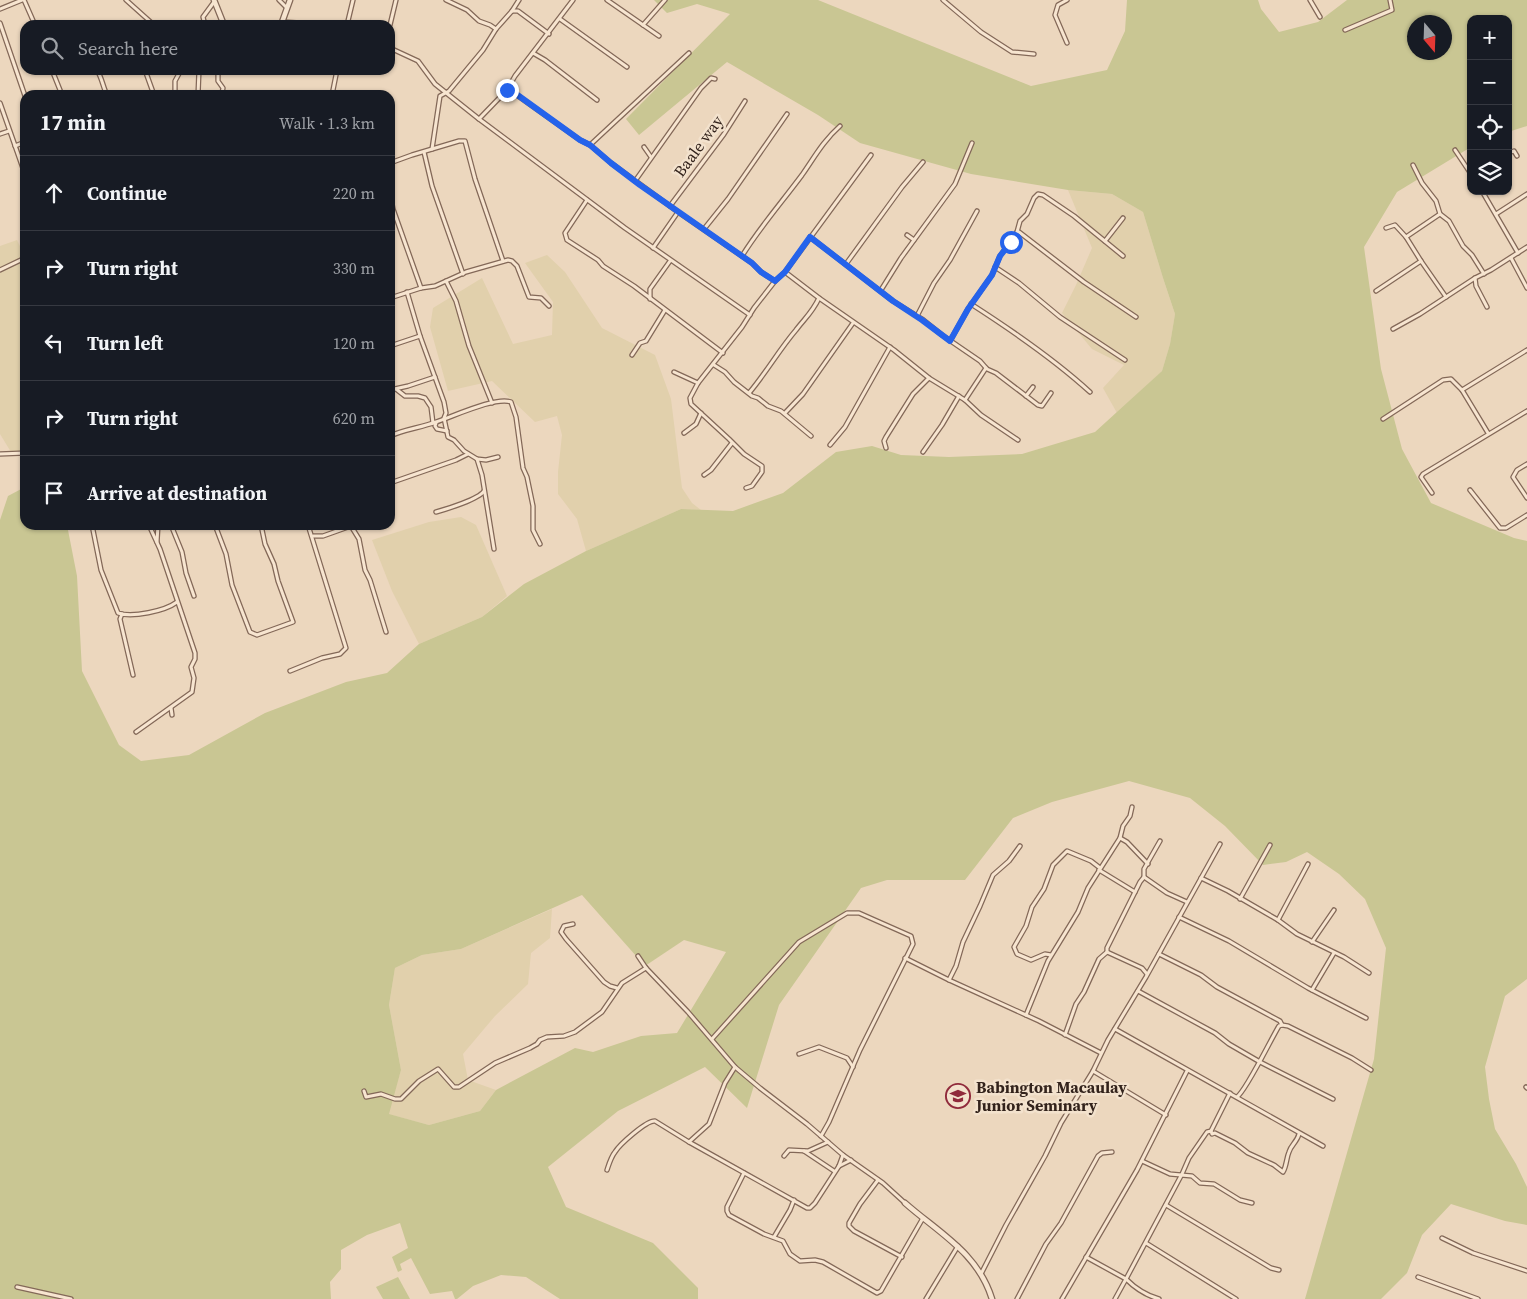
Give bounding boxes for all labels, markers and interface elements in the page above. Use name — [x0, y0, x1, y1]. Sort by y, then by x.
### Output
north arrow — [1407, 15, 1452, 60]
map controls — [1467, 15, 1512, 195]
button: + — [1467, 15, 1512, 60]
search box — [20, 20, 395, 75]
icon: search — [38, 34, 66, 62]
text: Search here — [78, 35, 178, 61]
button: − — [1467, 60, 1512, 105]
route end — [496, 79, 519, 102]
button: locate — [1467, 105, 1512, 150]
text: 17 min — [40, 108, 106, 137]
street label: Baale way — [668, 110, 728, 181]
text: Walk · 1.3 km — [279, 112, 375, 134]
button: layers — [1467, 150, 1512, 195]
icon: ahead — [40, 179, 68, 207]
text: Continue — [87, 180, 167, 206]
text: 220 m — [333, 182, 375, 204]
route start — [1000, 231, 1023, 254]
icon: right — [40, 254, 68, 282]
text: Turn right — [87, 255, 178, 281]
text: 330 m — [333, 257, 375, 279]
icon: left — [40, 329, 68, 357]
text: Turn left — [87, 330, 163, 356]
text: 120 m — [333, 332, 375, 354]
icon: right — [40, 404, 68, 432]
text: Turn right — [87, 405, 178, 431]
text: 620 m — [333, 407, 375, 429]
icon: arrive — [40, 479, 68, 507]
text: Arrive at destination — [87, 480, 267, 506]
place label: Babington Macaulay Junior Seminary — [975, 1076, 1127, 1116]
school or university icon: Babington Macaulay Junior Seminary — [945, 1083, 971, 1109]

